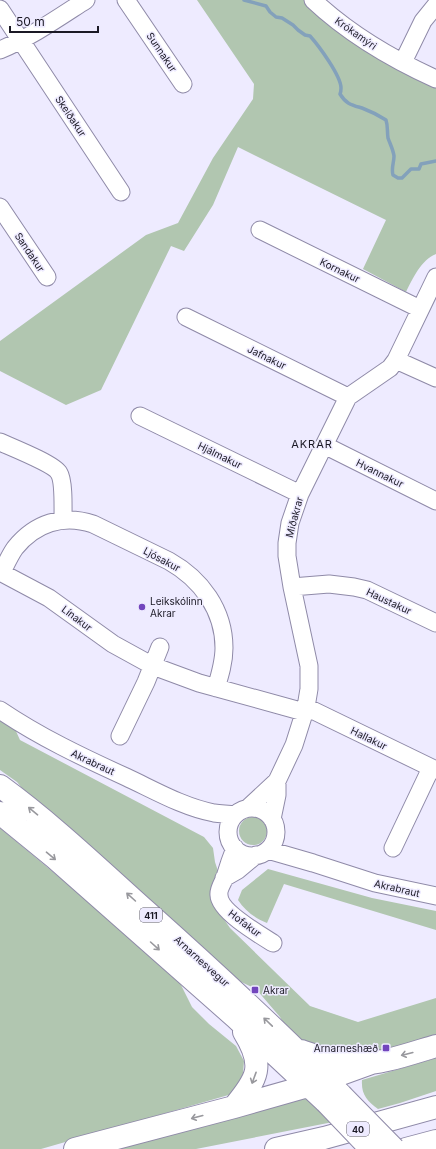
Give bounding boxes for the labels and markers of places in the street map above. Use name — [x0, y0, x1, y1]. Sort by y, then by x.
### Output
place label: Leikskólinn Akrar — [150, 595, 203, 619]
marker: Leikskólinn Akrar — [137, 602, 147, 612]
place label: Akrar — [263, 984, 289, 996]
marker: Akrar — [250, 985, 260, 995]
place label: Arnarneshæð — [314, 1042, 378, 1054]
marker: Arnarneshæð — [381, 1043, 391, 1053]

